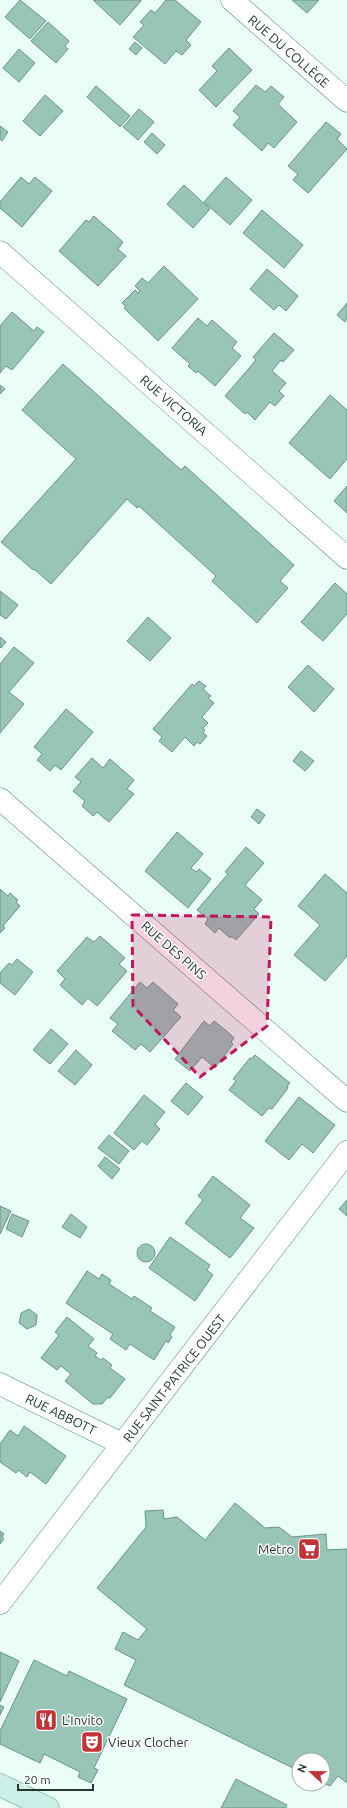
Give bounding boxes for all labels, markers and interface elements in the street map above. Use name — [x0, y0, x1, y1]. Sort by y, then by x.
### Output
street label: RUE DU COLLÈGE — [246, 11, 333, 90]
street label: RUE VICTORIA — [138, 372, 211, 438]
street label: RUE DES PINS — [139, 918, 209, 982]
street label: RUE SAINT-PATRICE OUEST — [120, 1312, 228, 1444]
street label: RUE ABBOTT — [23, 1391, 99, 1437]
supermarket icon: Metro — [296, 1536, 322, 1562]
place label: Metro — [258, 1542, 294, 1556]
restaurant icon: L'Invito — [33, 1707, 59, 1733]
place label: L'Invito — [62, 1713, 103, 1727]
theatre icon: Vieux Clocher — [79, 1729, 105, 1755]
place label: Vieux Clocher — [108, 1735, 189, 1749]
north arrow — [291, 1752, 331, 1792]
text: N — [295, 1762, 309, 1774]
scale bar — [18, 1766, 93, 1792]
text: 20 m — [24, 1773, 51, 1786]

